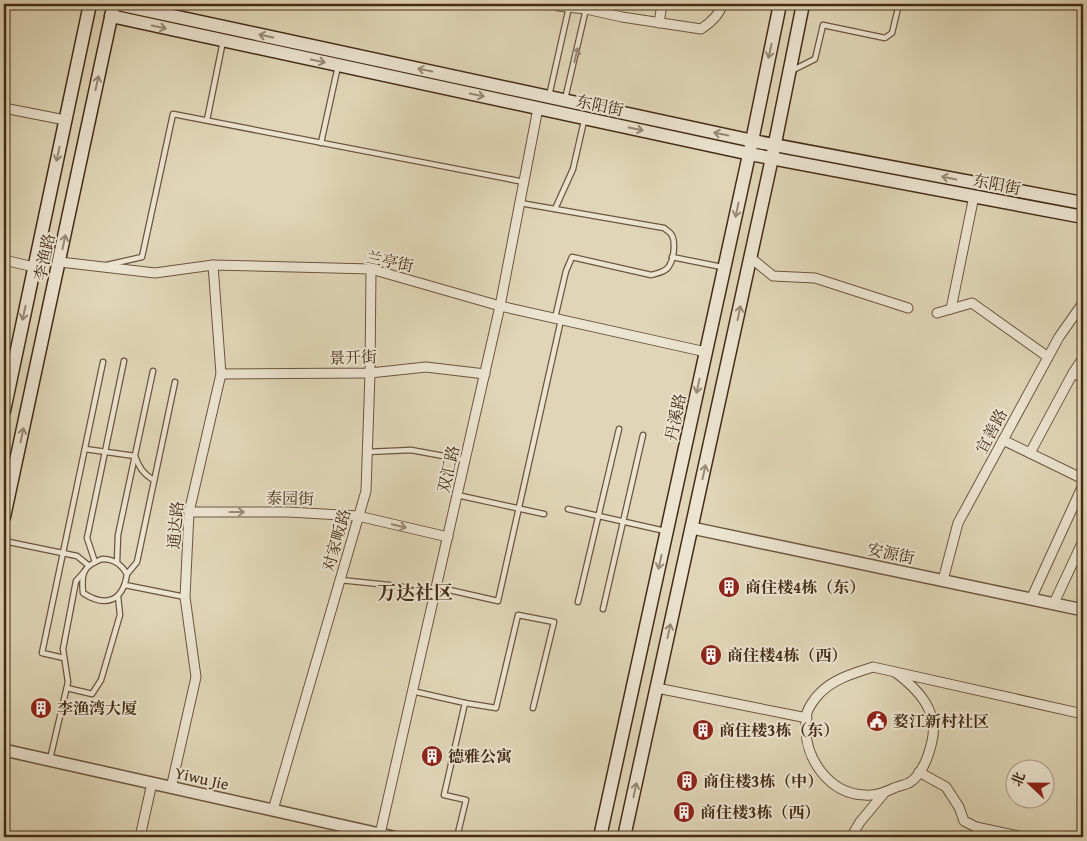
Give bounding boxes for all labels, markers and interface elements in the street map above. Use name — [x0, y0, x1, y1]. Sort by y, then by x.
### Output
one-way arrow — [151, 22, 167, 32]
one-way arrow — [259, 31, 275, 40]
one-way arrow — [765, 43, 774, 59]
one-way arrow — [572, 47, 581, 63]
one-way arrow — [309, 57, 325, 66]
one-way arrow — [418, 65, 434, 74]
one-way arrow — [93, 75, 103, 91]
street label: 东阳街 — [574, 88, 626, 122]
one-way arrow — [468, 91, 484, 100]
one-way arrow — [627, 125, 643, 135]
one-way arrow — [713, 129, 729, 138]
one-way arrow — [53, 146, 62, 162]
street label: 东阳街 — [971, 168, 1023, 200]
one-way arrow — [942, 172, 958, 182]
one-way arrow — [731, 202, 741, 218]
street label: 李渔路 — [27, 231, 61, 283]
one-way arrow — [60, 234, 69, 250]
street label: 兰亭街 — [364, 244, 416, 278]
one-way arrow — [19, 305, 29, 321]
one-way arrow — [734, 306, 744, 322]
street label: 景开街 — [329, 344, 377, 370]
one-way arrow — [693, 378, 702, 394]
street label: 丹溪路 — [658, 391, 692, 443]
street label: 宜善路 — [969, 404, 1013, 458]
one-way arrow — [18, 427, 27, 443]
street label: 双汇路 — [431, 443, 465, 495]
one-way arrow — [700, 465, 709, 481]
street label: 泰园街 — [266, 486, 314, 510]
street label: 通达路 — [161, 500, 189, 550]
street label: 对家畈路 — [316, 506, 356, 574]
one-way arrow — [229, 507, 245, 517]
one-way arrow — [390, 522, 406, 531]
street label: 安源街 — [865, 536, 917, 570]
one-way arrow — [655, 554, 664, 570]
building icon: 商住楼4栋（东） — [717, 575, 741, 599]
place label: 商住楼4栋（东） — [745, 575, 865, 599]
district label: 万达社区 — [377, 578, 453, 606]
one-way arrow — [665, 623, 674, 639]
building icon: 商住楼4栋（西） — [699, 643, 723, 667]
place label: 商住楼4栋（西） — [727, 643, 847, 667]
building icon: 李渔湾大厦 — [29, 696, 53, 720]
place label: 李渔湾大厦 — [57, 696, 137, 720]
public building icon: 婺江新村社区 — [865, 709, 889, 733]
place label: 婺江新村社区 — [893, 709, 989, 733]
building icon: 商住楼3栋（东） — [691, 718, 715, 742]
place label: 商住楼3栋（东） — [719, 718, 839, 742]
building icon: 德雅公寓 — [420, 744, 444, 768]
place label: 德雅公寓 — [448, 744, 512, 768]
north arrow — [1004, 758, 1054, 808]
street label: Yiwu Jie — [173, 760, 231, 796]
building icon: 商住楼3栋（中） — [675, 769, 699, 793]
place label: 商住楼3栋（中） — [703, 769, 823, 793]
text: 北 — [1006, 769, 1030, 789]
one-way arrow — [631, 782, 640, 798]
building icon: 商住楼3栋（西） — [672, 800, 696, 824]
place label: 商住楼3栋（西） — [700, 800, 820, 824]

